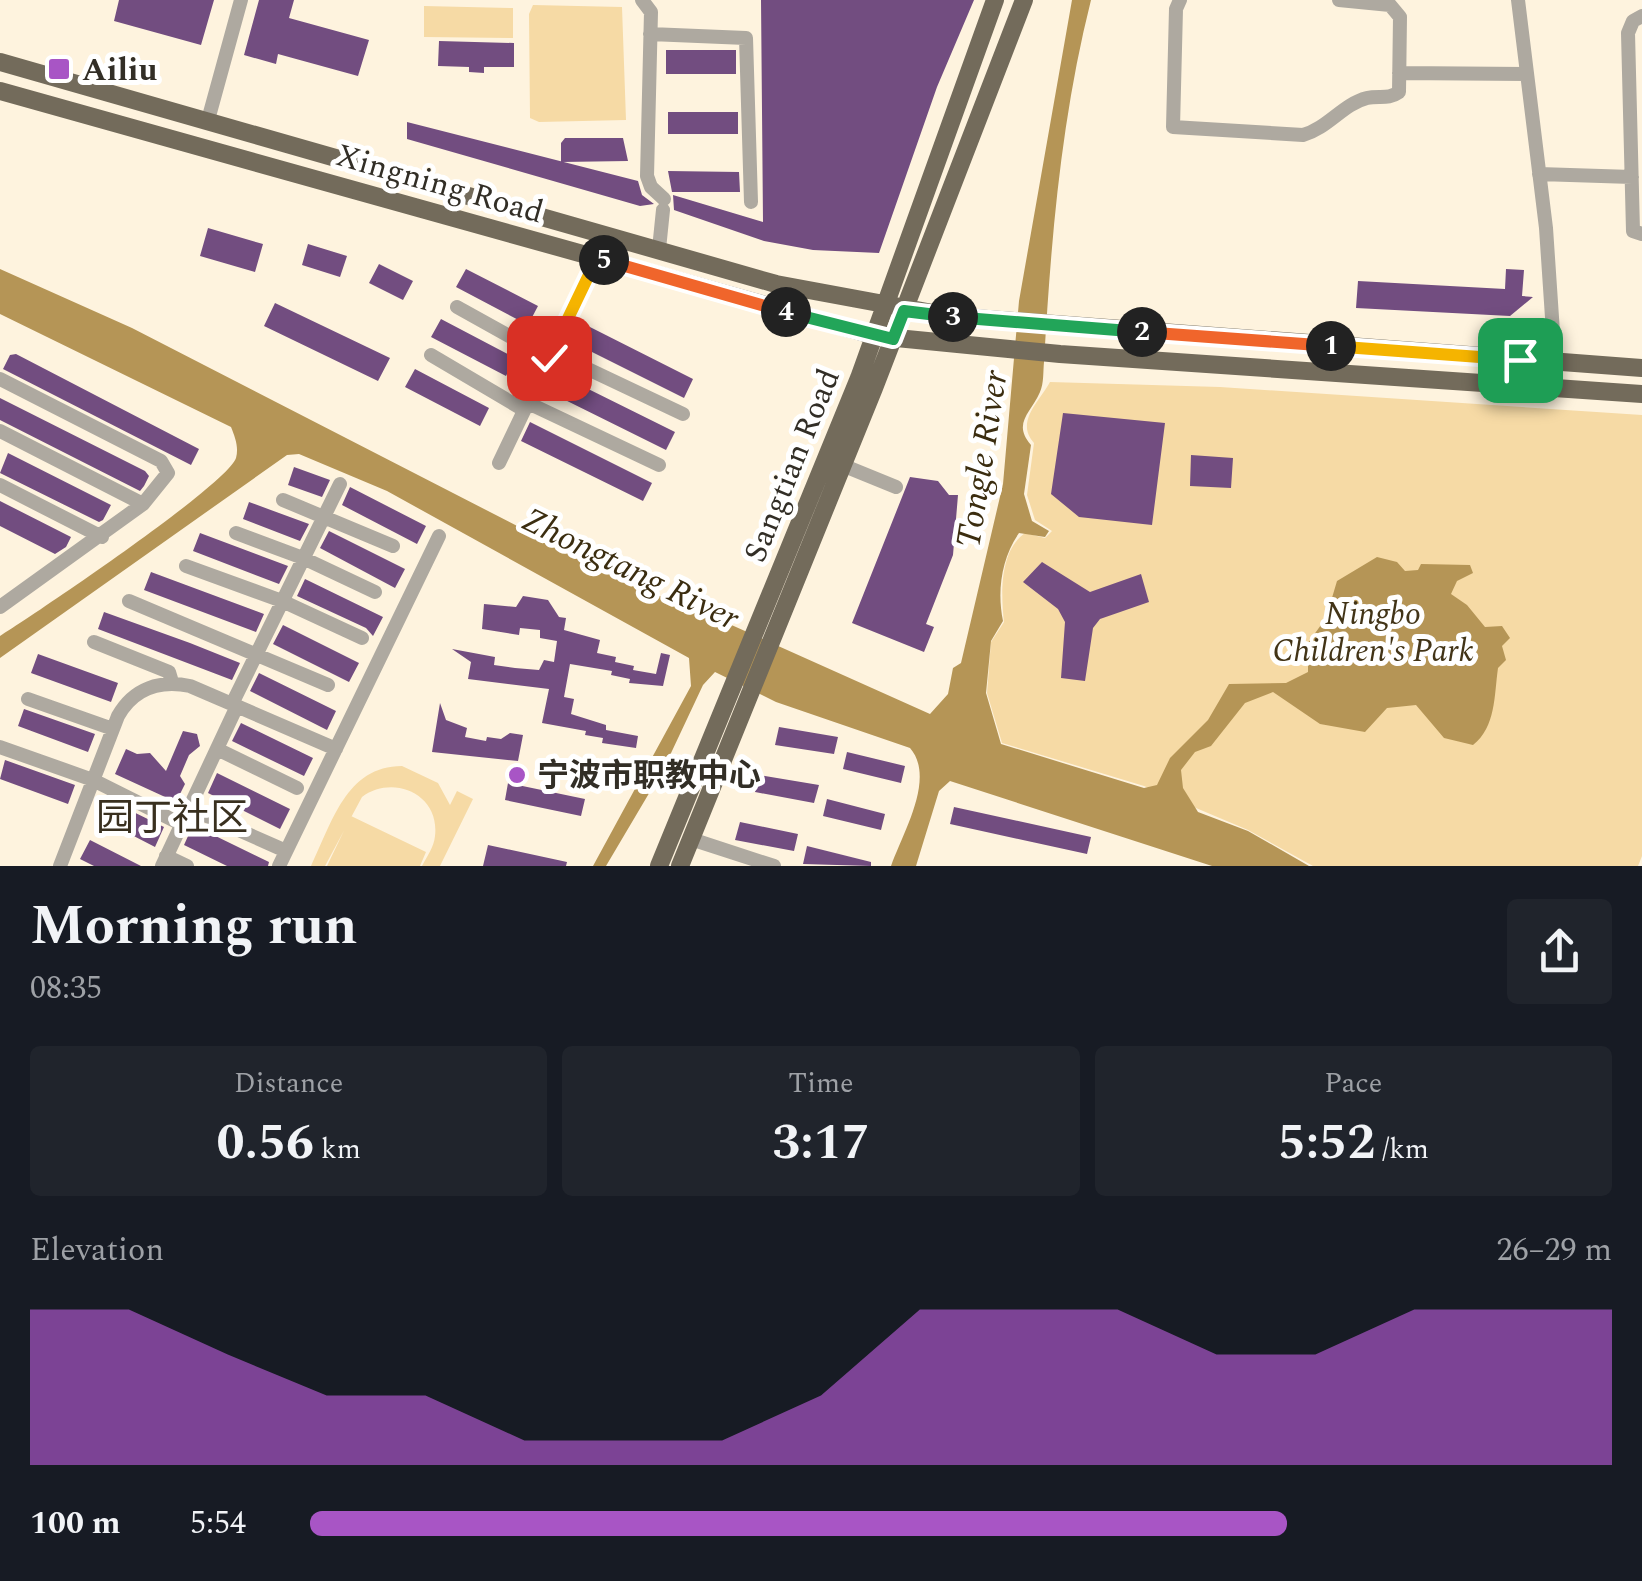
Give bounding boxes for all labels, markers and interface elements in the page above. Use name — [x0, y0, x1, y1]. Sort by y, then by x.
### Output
place label: Ailiu — [82, 46, 158, 95]
marker: Ailiu — [46, 56, 72, 82]
street label: Xingning Road — [330, 131, 549, 237]
pin: 5 — [579, 235, 629, 285]
text: 5 — [596, 238, 612, 281]
pin: 4 — [761, 287, 811, 337]
text: 4 — [778, 290, 794, 333]
pin: 3 — [928, 292, 978, 342]
text: 3 — [945, 295, 961, 338]
pin: 2 — [1117, 307, 1167, 357]
text: 2 — [1134, 310, 1150, 353]
pin — [507, 316, 592, 401]
pin — [1478, 318, 1563, 403]
pin: 1 — [1306, 321, 1356, 371]
text: 1 — [1323, 324, 1339, 367]
icon: check — [522, 331, 577, 386]
icon: arrive — [1493, 333, 1548, 388]
street label: Sangtian Road — [731, 361, 853, 570]
water label: Tongle River — [942, 366, 1023, 552]
water label: Zhongtang River — [513, 494, 749, 645]
park label: Ningbo Children's Park — [1272, 590, 1474, 676]
place label: 宁波市职教中心 — [537, 752, 761, 801]
marker: 宁波市职教中心 — [506, 764, 528, 786]
district label: 园丁社区 — [96, 790, 248, 848]
text: Morning run — [30, 885, 358, 968]
button: share — [1507, 899, 1612, 1004]
text: 08:35 — [30, 964, 102, 1013]
text: Distance — [234, 1062, 343, 1105]
text: Time — [788, 1062, 854, 1105]
text: Pace — [1324, 1062, 1382, 1105]
text: 0.56 — [217, 1105, 314, 1181]
text: 3:17 — [772, 1105, 870, 1181]
text: 5:52 — [1278, 1105, 1375, 1181]
text: km — [314, 1128, 361, 1171]
text: /km — [1375, 1128, 1429, 1171]
text: Elevation — [30, 1226, 164, 1275]
text: 26–29 m — [1496, 1226, 1612, 1275]
text: 100 m — [30, 1499, 121, 1548]
text: 5:54 — [190, 1499, 246, 1548]

